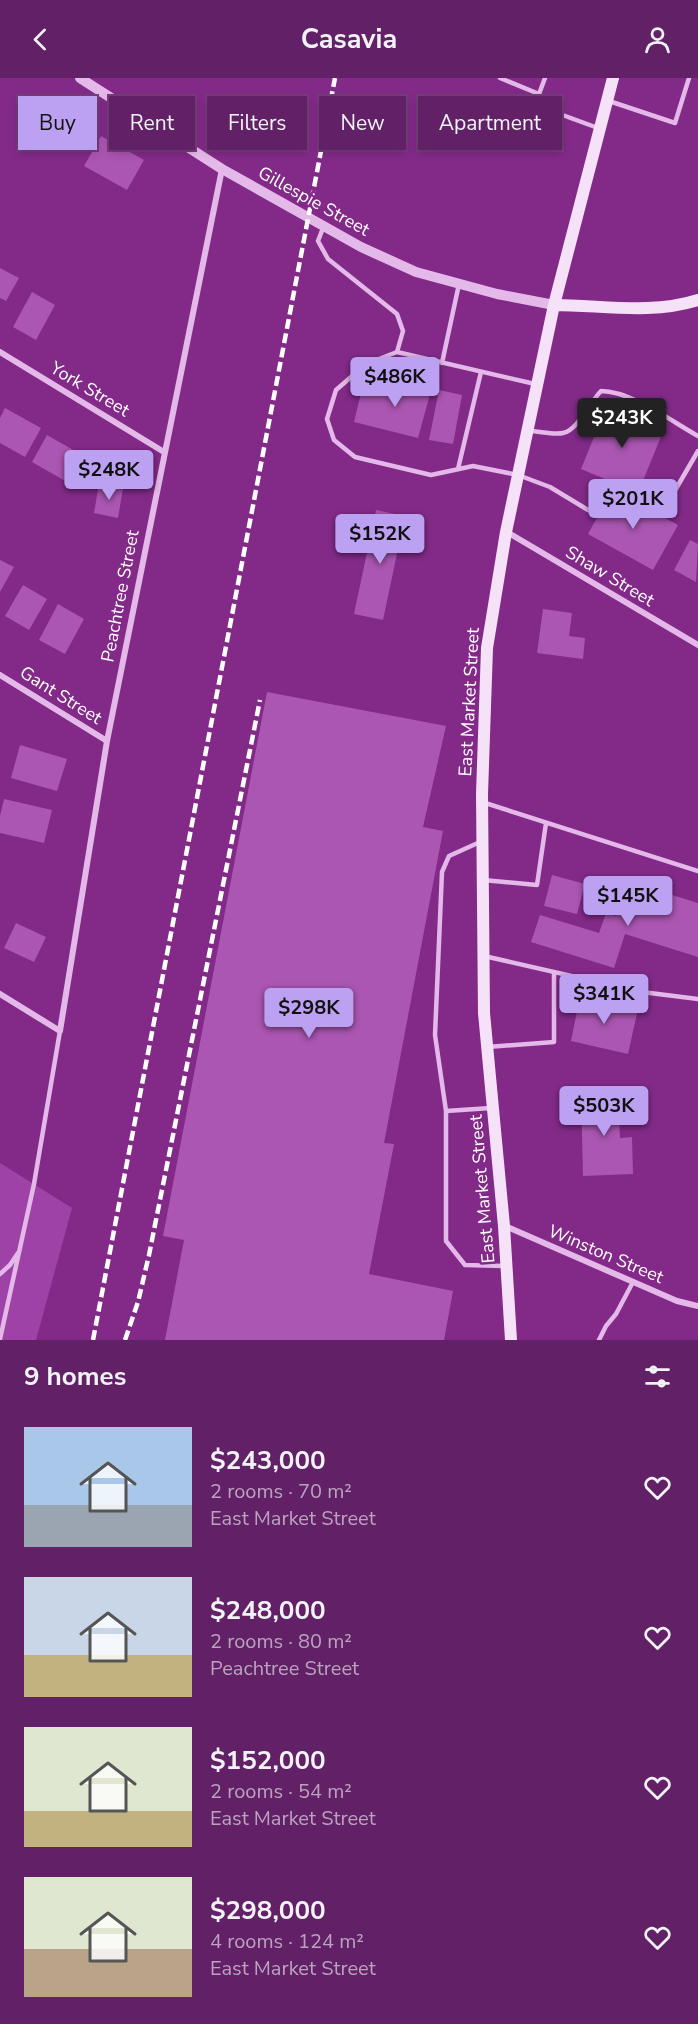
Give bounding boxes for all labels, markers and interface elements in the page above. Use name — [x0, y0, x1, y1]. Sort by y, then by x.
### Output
text: Casavia — [301, 21, 397, 58]
icon: back — [24, 23, 57, 56]
icon: person — [641, 23, 674, 56]
chip: Buy — [18, 96, 97, 150]
chip: Rent — [109, 96, 195, 150]
chip: Filters — [207, 96, 307, 150]
chip: New — [319, 96, 406, 150]
chip: Apartment — [418, 96, 562, 150]
street label: Gillespie Street — [254, 160, 375, 242]
street label: York Street — [45, 355, 135, 422]
pin: $486K — [353, 357, 437, 408]
text: $486K — [364, 363, 426, 390]
pin: $243K — [580, 398, 664, 449]
text: $243K — [591, 404, 653, 431]
pin: $248K — [67, 450, 151, 501]
text: $248K — [78, 456, 140, 483]
pin: $201K — [591, 479, 675, 530]
text: $201K — [602, 485, 664, 512]
pin: $152K — [338, 514, 422, 565]
text: $152K — [349, 520, 411, 547]
street label: Peachtree Street — [95, 527, 145, 664]
street label: Shaw Street — [561, 540, 659, 612]
street label: East Market Street — [453, 626, 485, 777]
street label: Gant Street — [15, 660, 107, 730]
pin: $145K — [586, 876, 670, 927]
text: $145K — [597, 882, 659, 909]
pin: $341K — [562, 974, 646, 1025]
text: $341K — [573, 980, 635, 1007]
pin: $298K — [267, 988, 351, 1039]
text: $298K — [278, 994, 340, 1021]
pin: $503K — [562, 1086, 646, 1137]
text: $503K — [573, 1092, 635, 1119]
street label: East Market Street — [463, 1113, 500, 1264]
street label: Winston Street — [545, 1219, 668, 1289]
text: 9 homes — [24, 1359, 126, 1394]
icon: filters — [641, 1360, 674, 1393]
text: $243,000 — [210, 1443, 326, 1478]
icon: home — [72, 1451, 144, 1523]
icon: heart — [641, 1471, 674, 1504]
text: 2 rooms · 70 m² — [210, 1478, 352, 1505]
text: East Market Street — [210, 1505, 376, 1532]
text: $248,000 — [210, 1593, 326, 1628]
icon: home — [72, 1601, 144, 1673]
icon: heart — [641, 1621, 674, 1654]
text: 2 rooms · 80 m² — [210, 1628, 352, 1655]
text: Peachtree Street — [210, 1655, 359, 1682]
text: $152,000 — [210, 1743, 326, 1778]
icon: home — [72, 1751, 144, 1823]
icon: heart — [641, 1771, 674, 1804]
text: 2 rooms · 54 m² — [210, 1778, 352, 1805]
text: East Market Street — [210, 1805, 376, 1832]
text: $298,000 — [210, 1893, 326, 1928]
icon: home — [72, 1901, 144, 1973]
icon: heart — [641, 1921, 674, 1954]
text: 4 rooms · 124 m² — [210, 1928, 364, 1955]
text: East Market Street — [210, 1955, 376, 1982]

